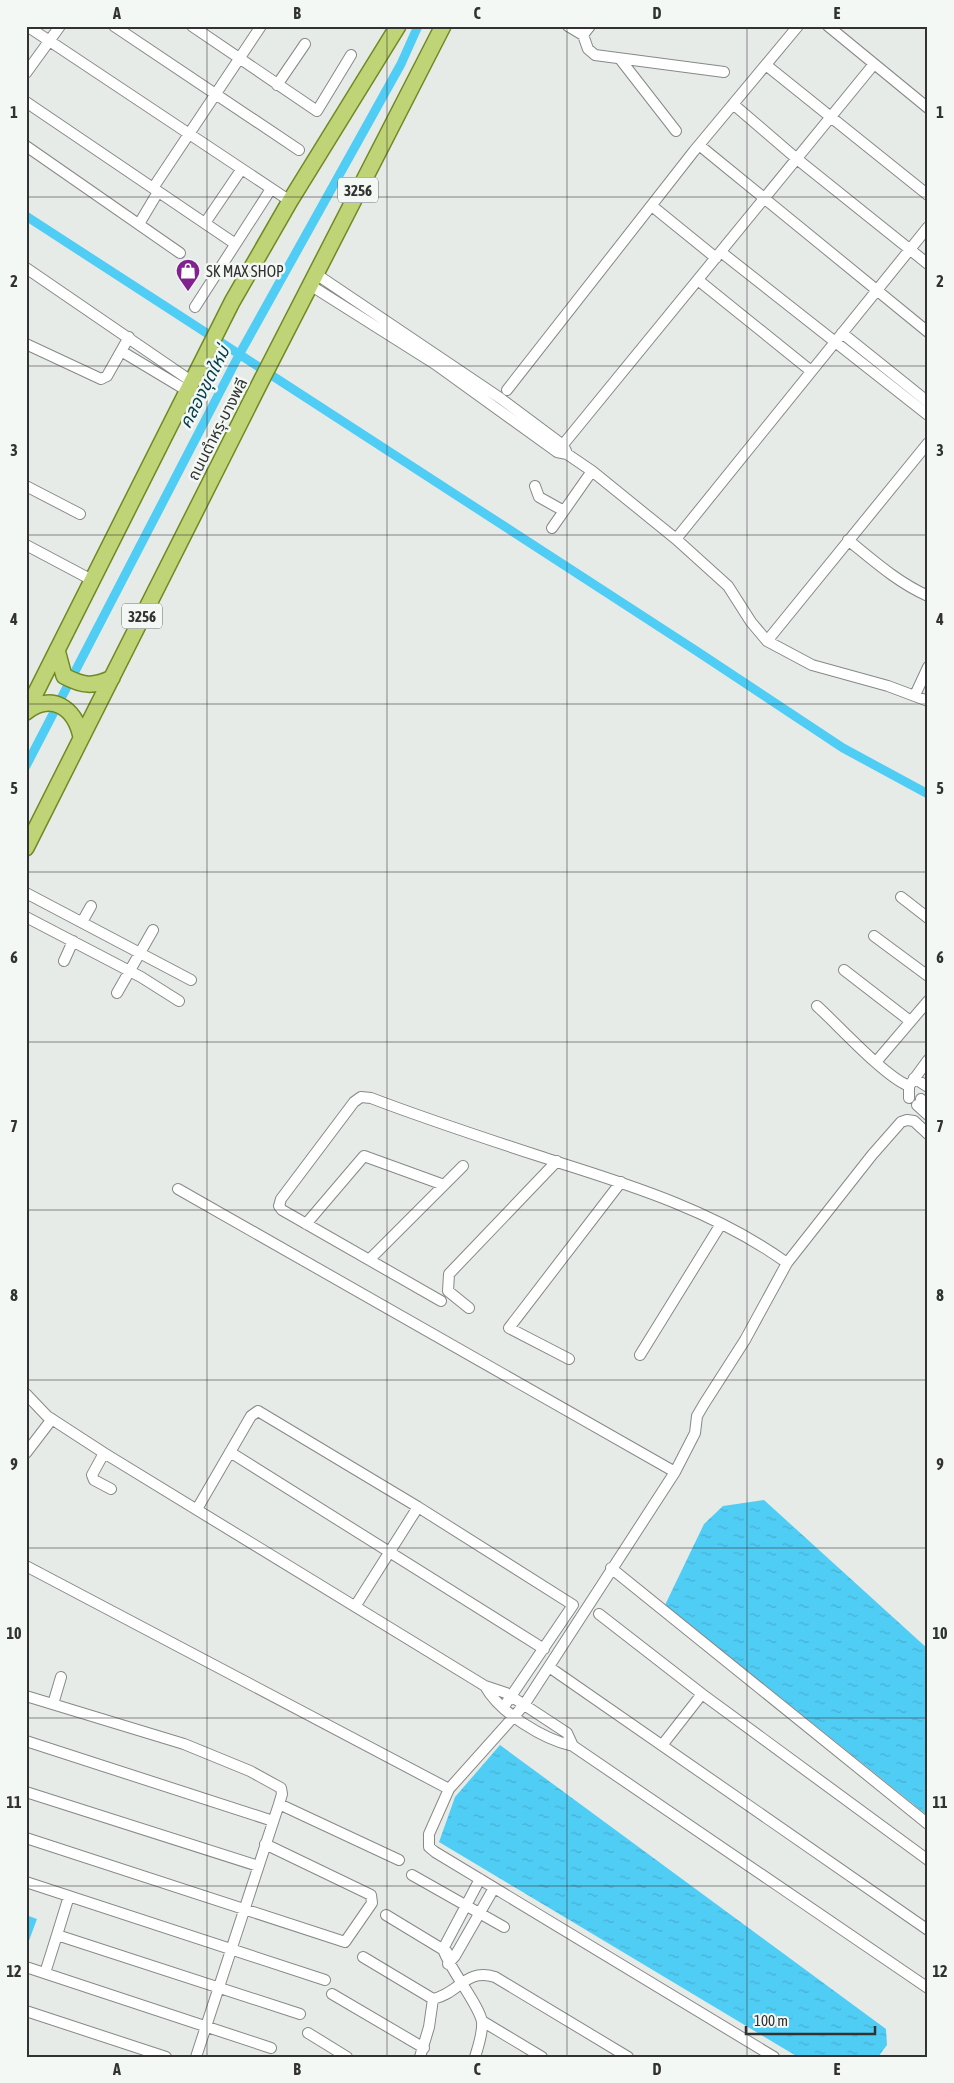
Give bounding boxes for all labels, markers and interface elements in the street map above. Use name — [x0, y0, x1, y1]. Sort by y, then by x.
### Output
text: A — [112, 4, 121, 22]
text: B — [293, 4, 301, 22]
text: C — [473, 4, 481, 22]
text: D — [653, 4, 662, 22]
text: E — [834, 4, 841, 22]
text: 1 — [10, 103, 18, 121]
text: 1 — [936, 103, 944, 121]
road number: 3256 — [338, 178, 378, 202]
shop icon: SK MAX SHOP — [175, 258, 201, 292]
place label: SK MAX SHOP — [206, 262, 284, 280]
text: 2 — [10, 272, 18, 290]
text: 2 — [936, 272, 944, 290]
water label: คลองขุดใหม่ — [174, 340, 236, 432]
street label: ถนนตำหรุ-บางพลี — [184, 375, 251, 483]
text: 3 — [10, 441, 18, 459]
text: 3 — [936, 441, 944, 459]
road number: 3256 — [122, 604, 162, 628]
text: 4 — [9, 610, 18, 628]
text: 4 — [935, 610, 944, 628]
text: 5 — [10, 779, 18, 797]
text: 5 — [936, 779, 944, 797]
text: 6 — [10, 948, 18, 966]
text: 6 — [936, 948, 944, 966]
text: 7 — [10, 1117, 18, 1135]
text: 7 — [936, 1117, 944, 1135]
text: 8 — [10, 1286, 18, 1304]
text: 8 — [936, 1286, 944, 1304]
text: 9 — [10, 1455, 18, 1473]
text: 9 — [936, 1455, 944, 1473]
text: 10 — [6, 1624, 22, 1642]
text: 10 — [932, 1624, 948, 1642]
text: 11 — [6, 1793, 22, 1811]
text: 11 — [932, 1793, 948, 1811]
text: 12 — [6, 1962, 22, 1980]
text: 12 — [932, 1962, 948, 1980]
scale bar — [746, 2003, 875, 2035]
text: 100 m — [754, 2012, 788, 2029]
text: A — [112, 2060, 121, 2078]
text: B — [293, 2060, 301, 2078]
text: C — [473, 2060, 481, 2078]
text: D — [653, 2060, 662, 2078]
text: E — [834, 2060, 841, 2078]

